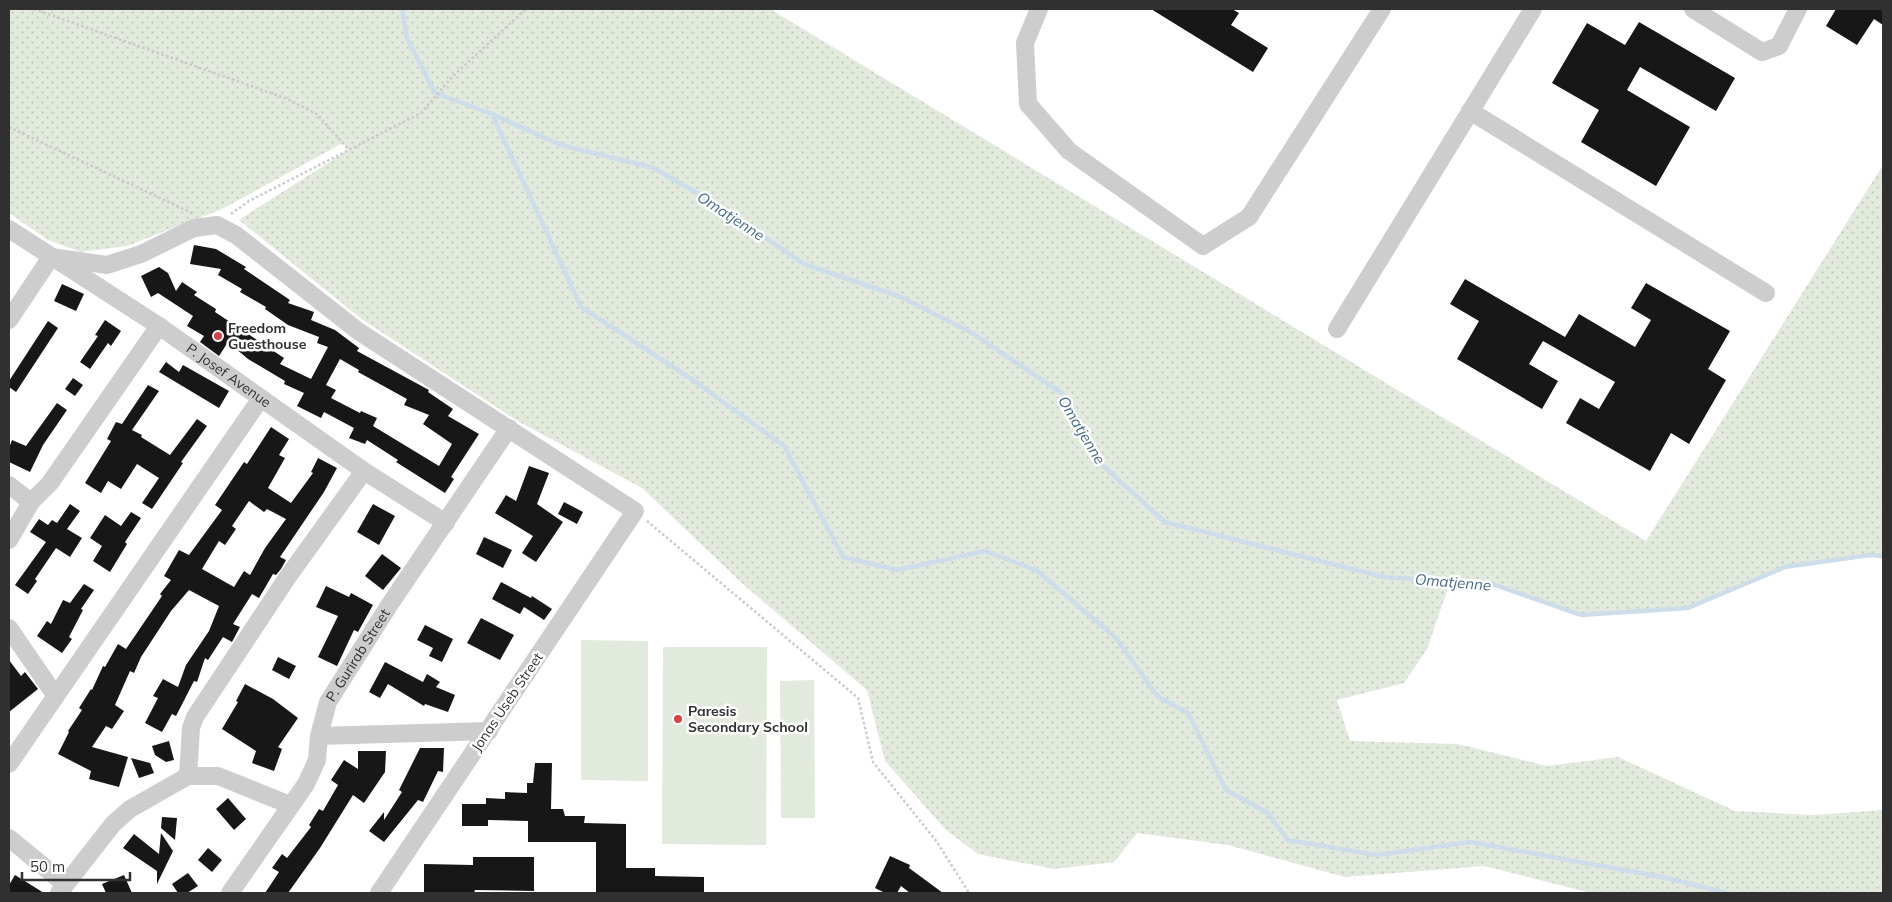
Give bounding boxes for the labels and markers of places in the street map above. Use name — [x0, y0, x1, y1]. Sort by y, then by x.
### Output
place label: Freedom Guesthouse — [228, 319, 307, 353]
marker: Freedom Guesthouse — [212, 330, 224, 342]
place label: Paresis Secondary School — [688, 702, 808, 736]
marker: Paresis Secondary School — [672, 713, 684, 725]

